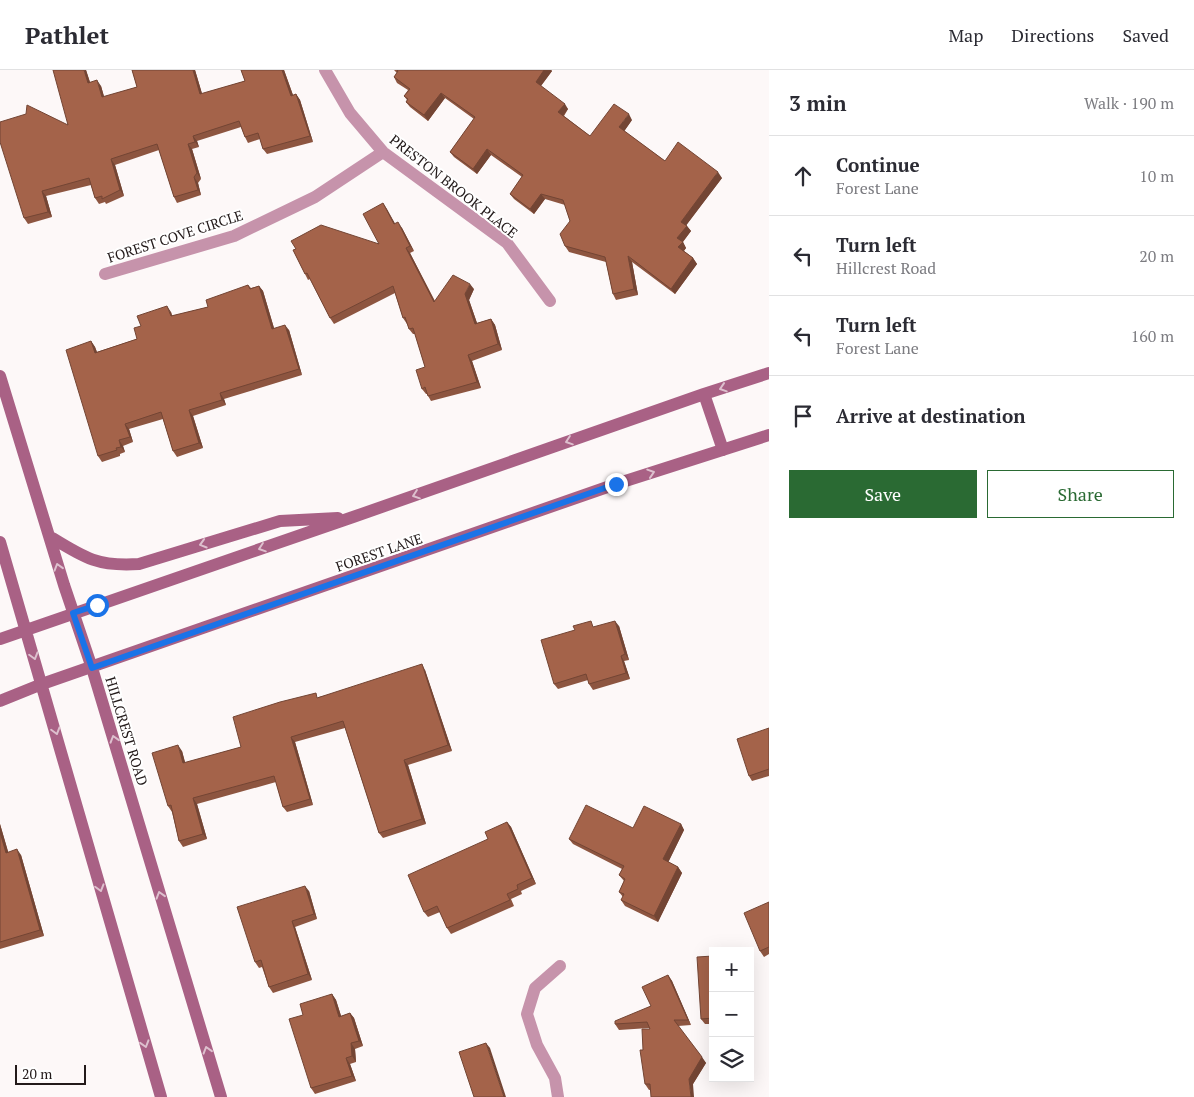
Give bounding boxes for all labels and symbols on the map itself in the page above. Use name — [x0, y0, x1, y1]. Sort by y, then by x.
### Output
street label: PRESTON BROOK PLACE — [386, 130, 522, 242]
street label: FOREST COVE CIRCLE — [105, 205, 245, 267]
one-way arrow — [719, 382, 727, 392]
one-way arrow — [565, 436, 574, 446]
one-way arrow — [646, 469, 654, 479]
route end — [605, 473, 628, 496]
one-way arrow — [412, 489, 421, 499]
street label: FOREST LANE — [333, 528, 425, 576]
one-way arrow — [200, 539, 208, 549]
one-way arrow — [259, 543, 267, 553]
one-way arrow — [54, 563, 64, 571]
route start — [86, 594, 109, 617]
one-way arrow — [29, 651, 39, 659]
street label: HILLCREST ROAD — [101, 674, 153, 788]
one-way arrow — [50, 727, 61, 736]
one-way arrow — [109, 735, 119, 743]
one-way arrow — [94, 883, 105, 892]
one-way arrow — [156, 891, 166, 899]
one-way arrow — [140, 1039, 150, 1047]
one-way arrow — [202, 1047, 212, 1055]
scale bar — [15, 1062, 86, 1085]

